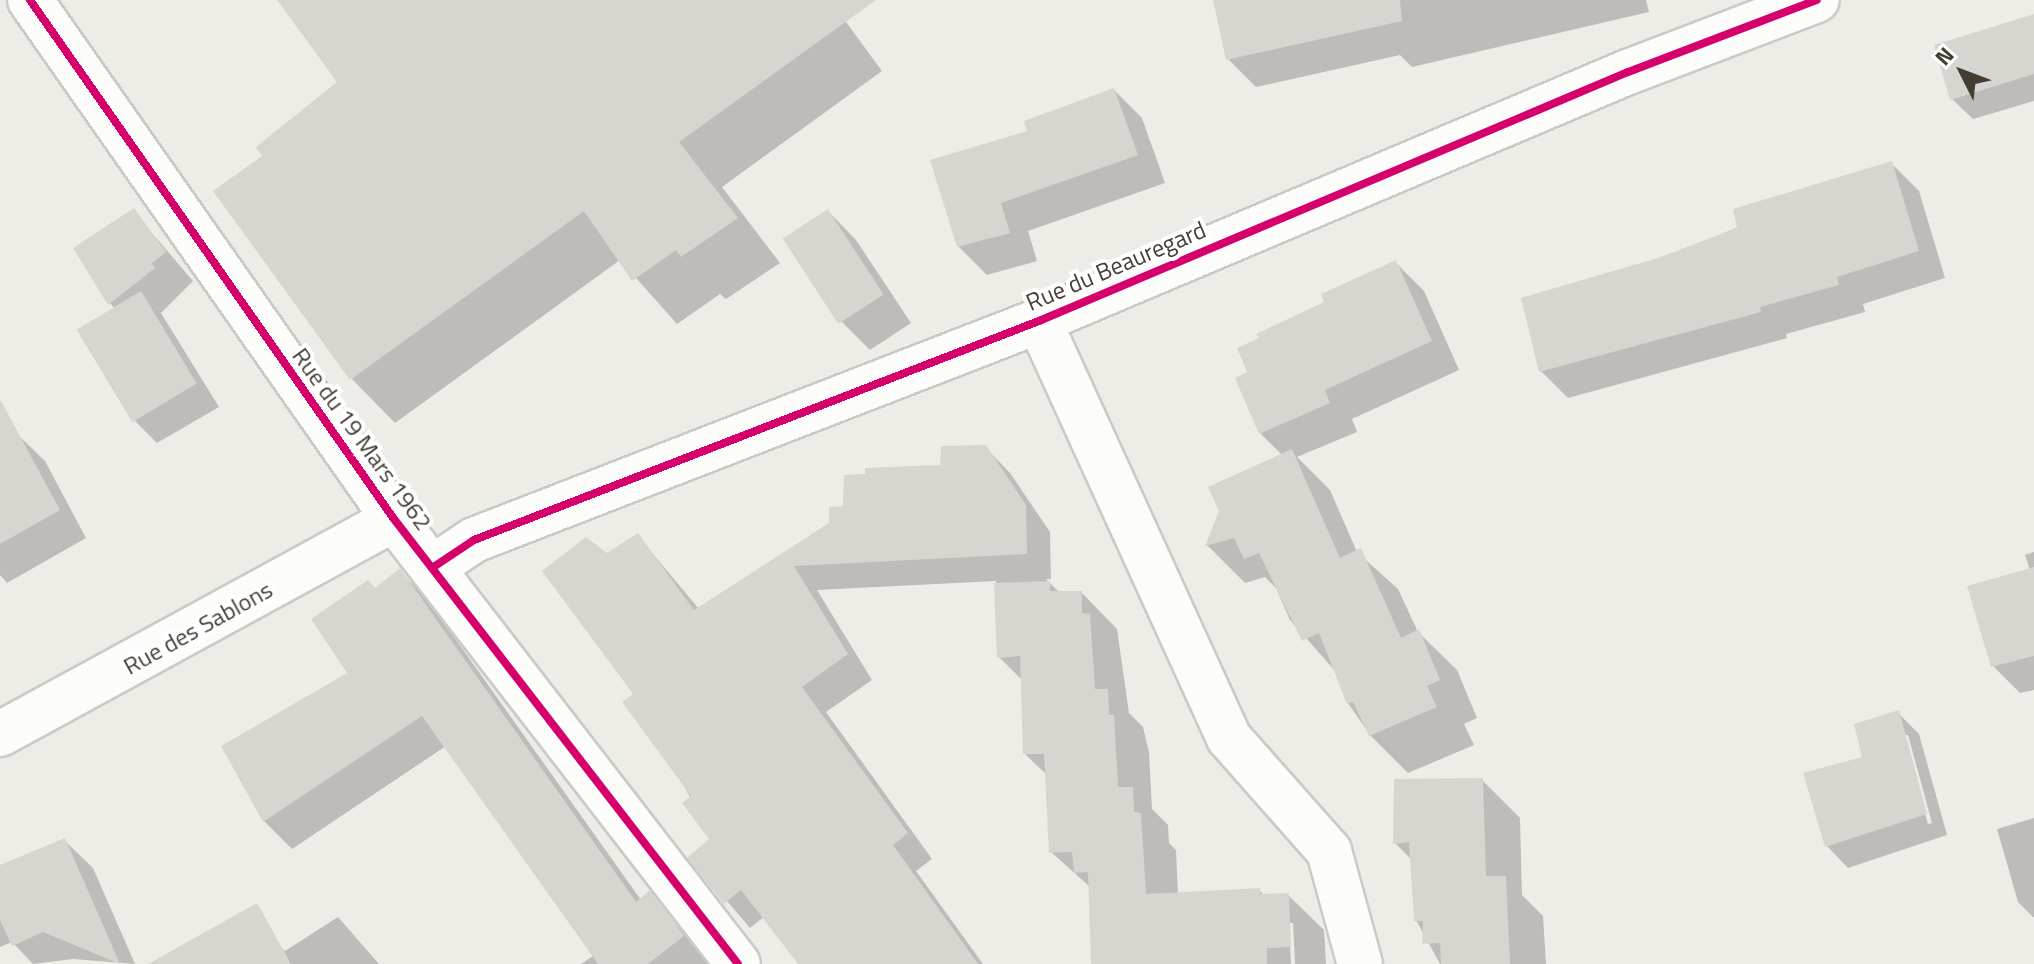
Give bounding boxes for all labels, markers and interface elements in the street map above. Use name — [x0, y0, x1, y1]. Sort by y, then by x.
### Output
north arrow — [1922, 32, 2002, 112]
text: N — [1926, 39, 1962, 73]
street label: Rue du Beauregard — [1022, 215, 1210, 317]
street label: Rue du 19 Mars 1962 — [286, 342, 438, 536]
street label: Rue des Sablons — [118, 575, 278, 681]

